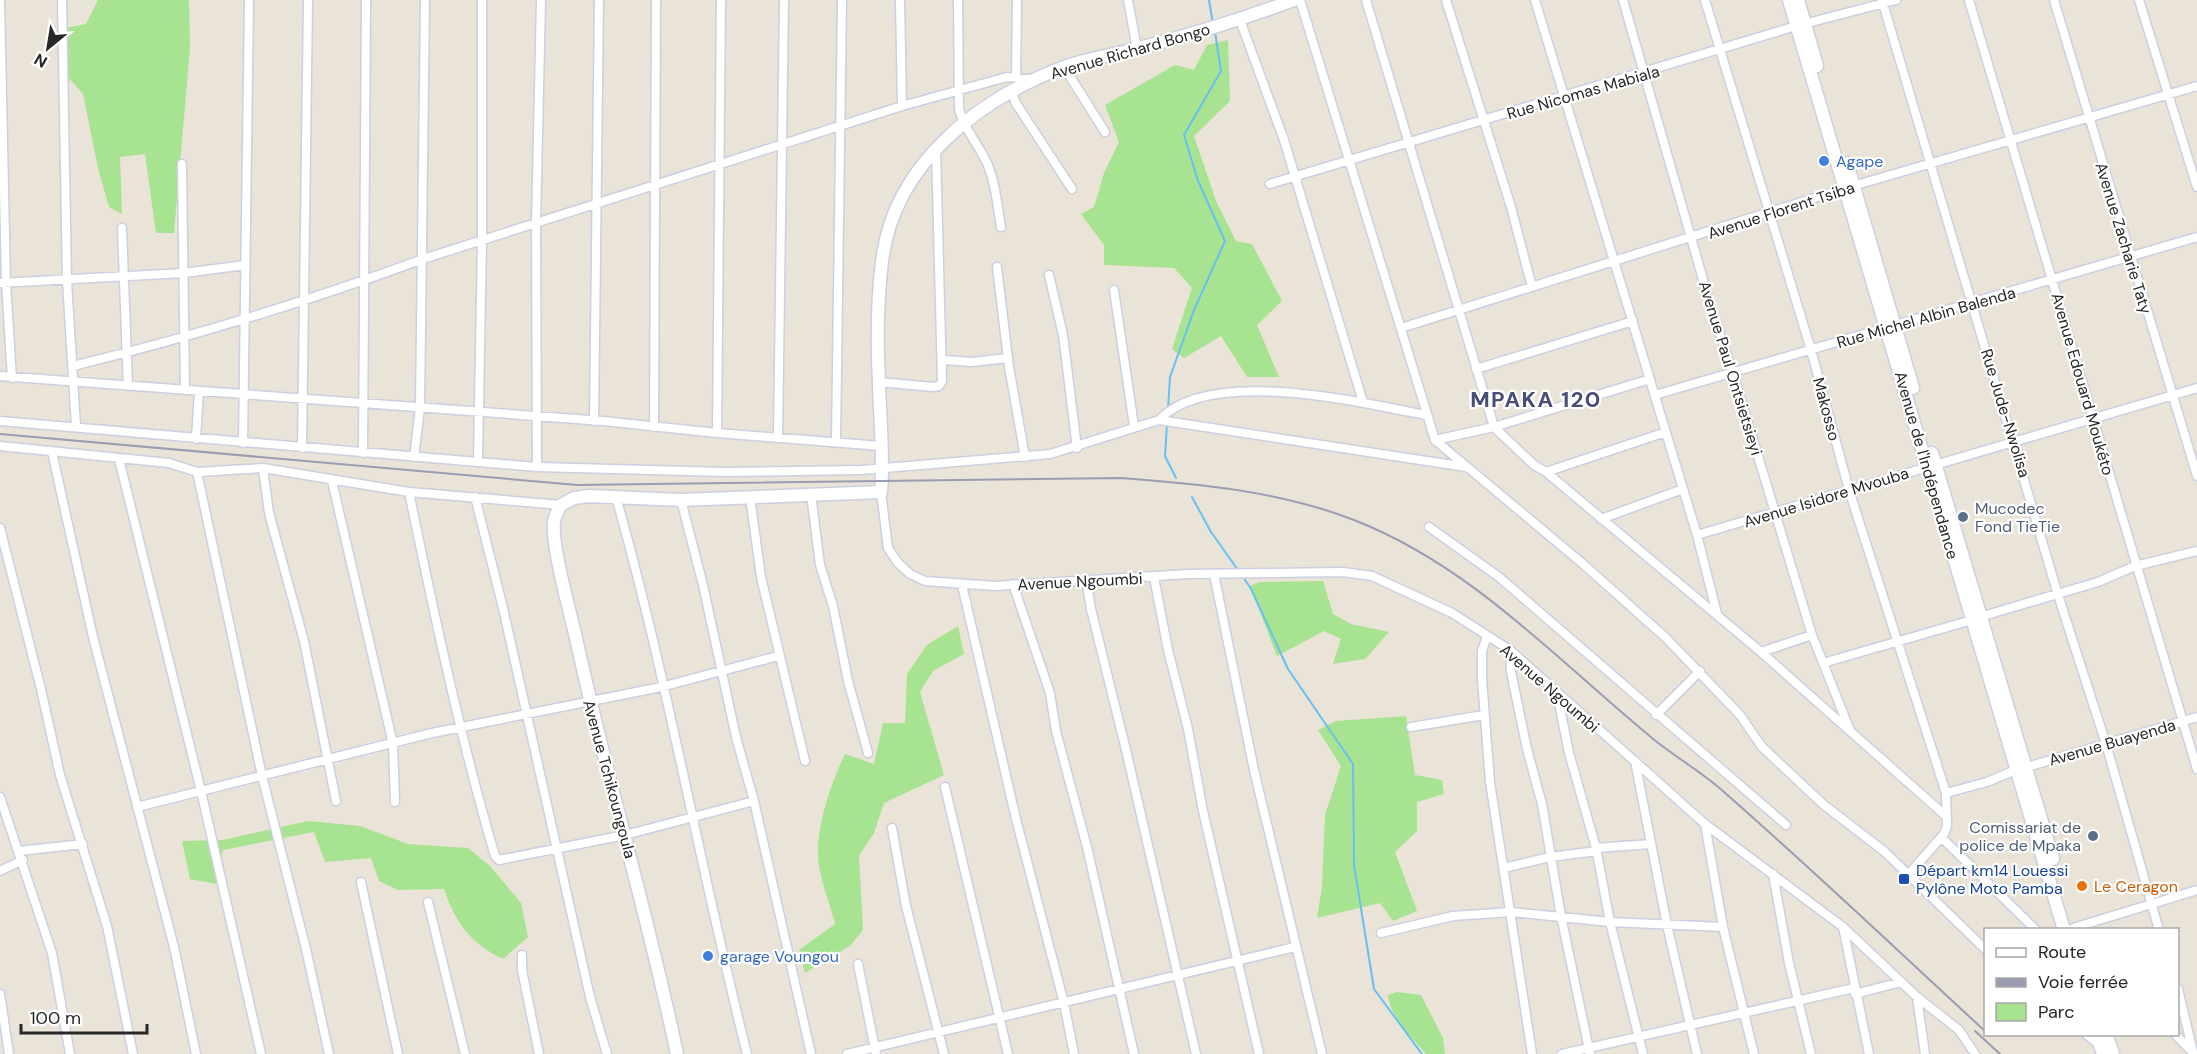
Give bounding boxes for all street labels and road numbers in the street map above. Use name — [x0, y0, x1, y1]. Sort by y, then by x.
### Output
street label: Avenue Richard Bongo — [1048, 19, 1213, 84]
street label: Rue Nicomas Mabiala — [1504, 61, 1662, 124]
street label: Avenue Zacharie Taty — [2090, 160, 2157, 317]
street label: Avenue Florent Tsiba — [1705, 177, 1857, 244]
street label: Avenue Paul Ontsietsieyi — [1694, 278, 1767, 458]
street label: Rue Michel Albin Balenda — [1834, 282, 2018, 353]
street label: Avenue Edouard Moukéto — [2046, 290, 2119, 478]
street label: Rue Jude-Nwolisa — [1976, 346, 2035, 480]
street label: Avenue de l'Indépendance — [1890, 369, 1963, 562]
street label: Makosso — [1808, 375, 1845, 443]
street label: Avenue Isidore Mvouba — [1741, 462, 1911, 533]
street label: Avenue Ngoumbi — [1017, 568, 1143, 595]
street label: Avenue Ngoumbi — [1496, 639, 1604, 737]
street label: Avenue Tchikoungoula — [578, 698, 641, 861]
street label: Avenue Buayenda — [2046, 714, 2178, 771]

